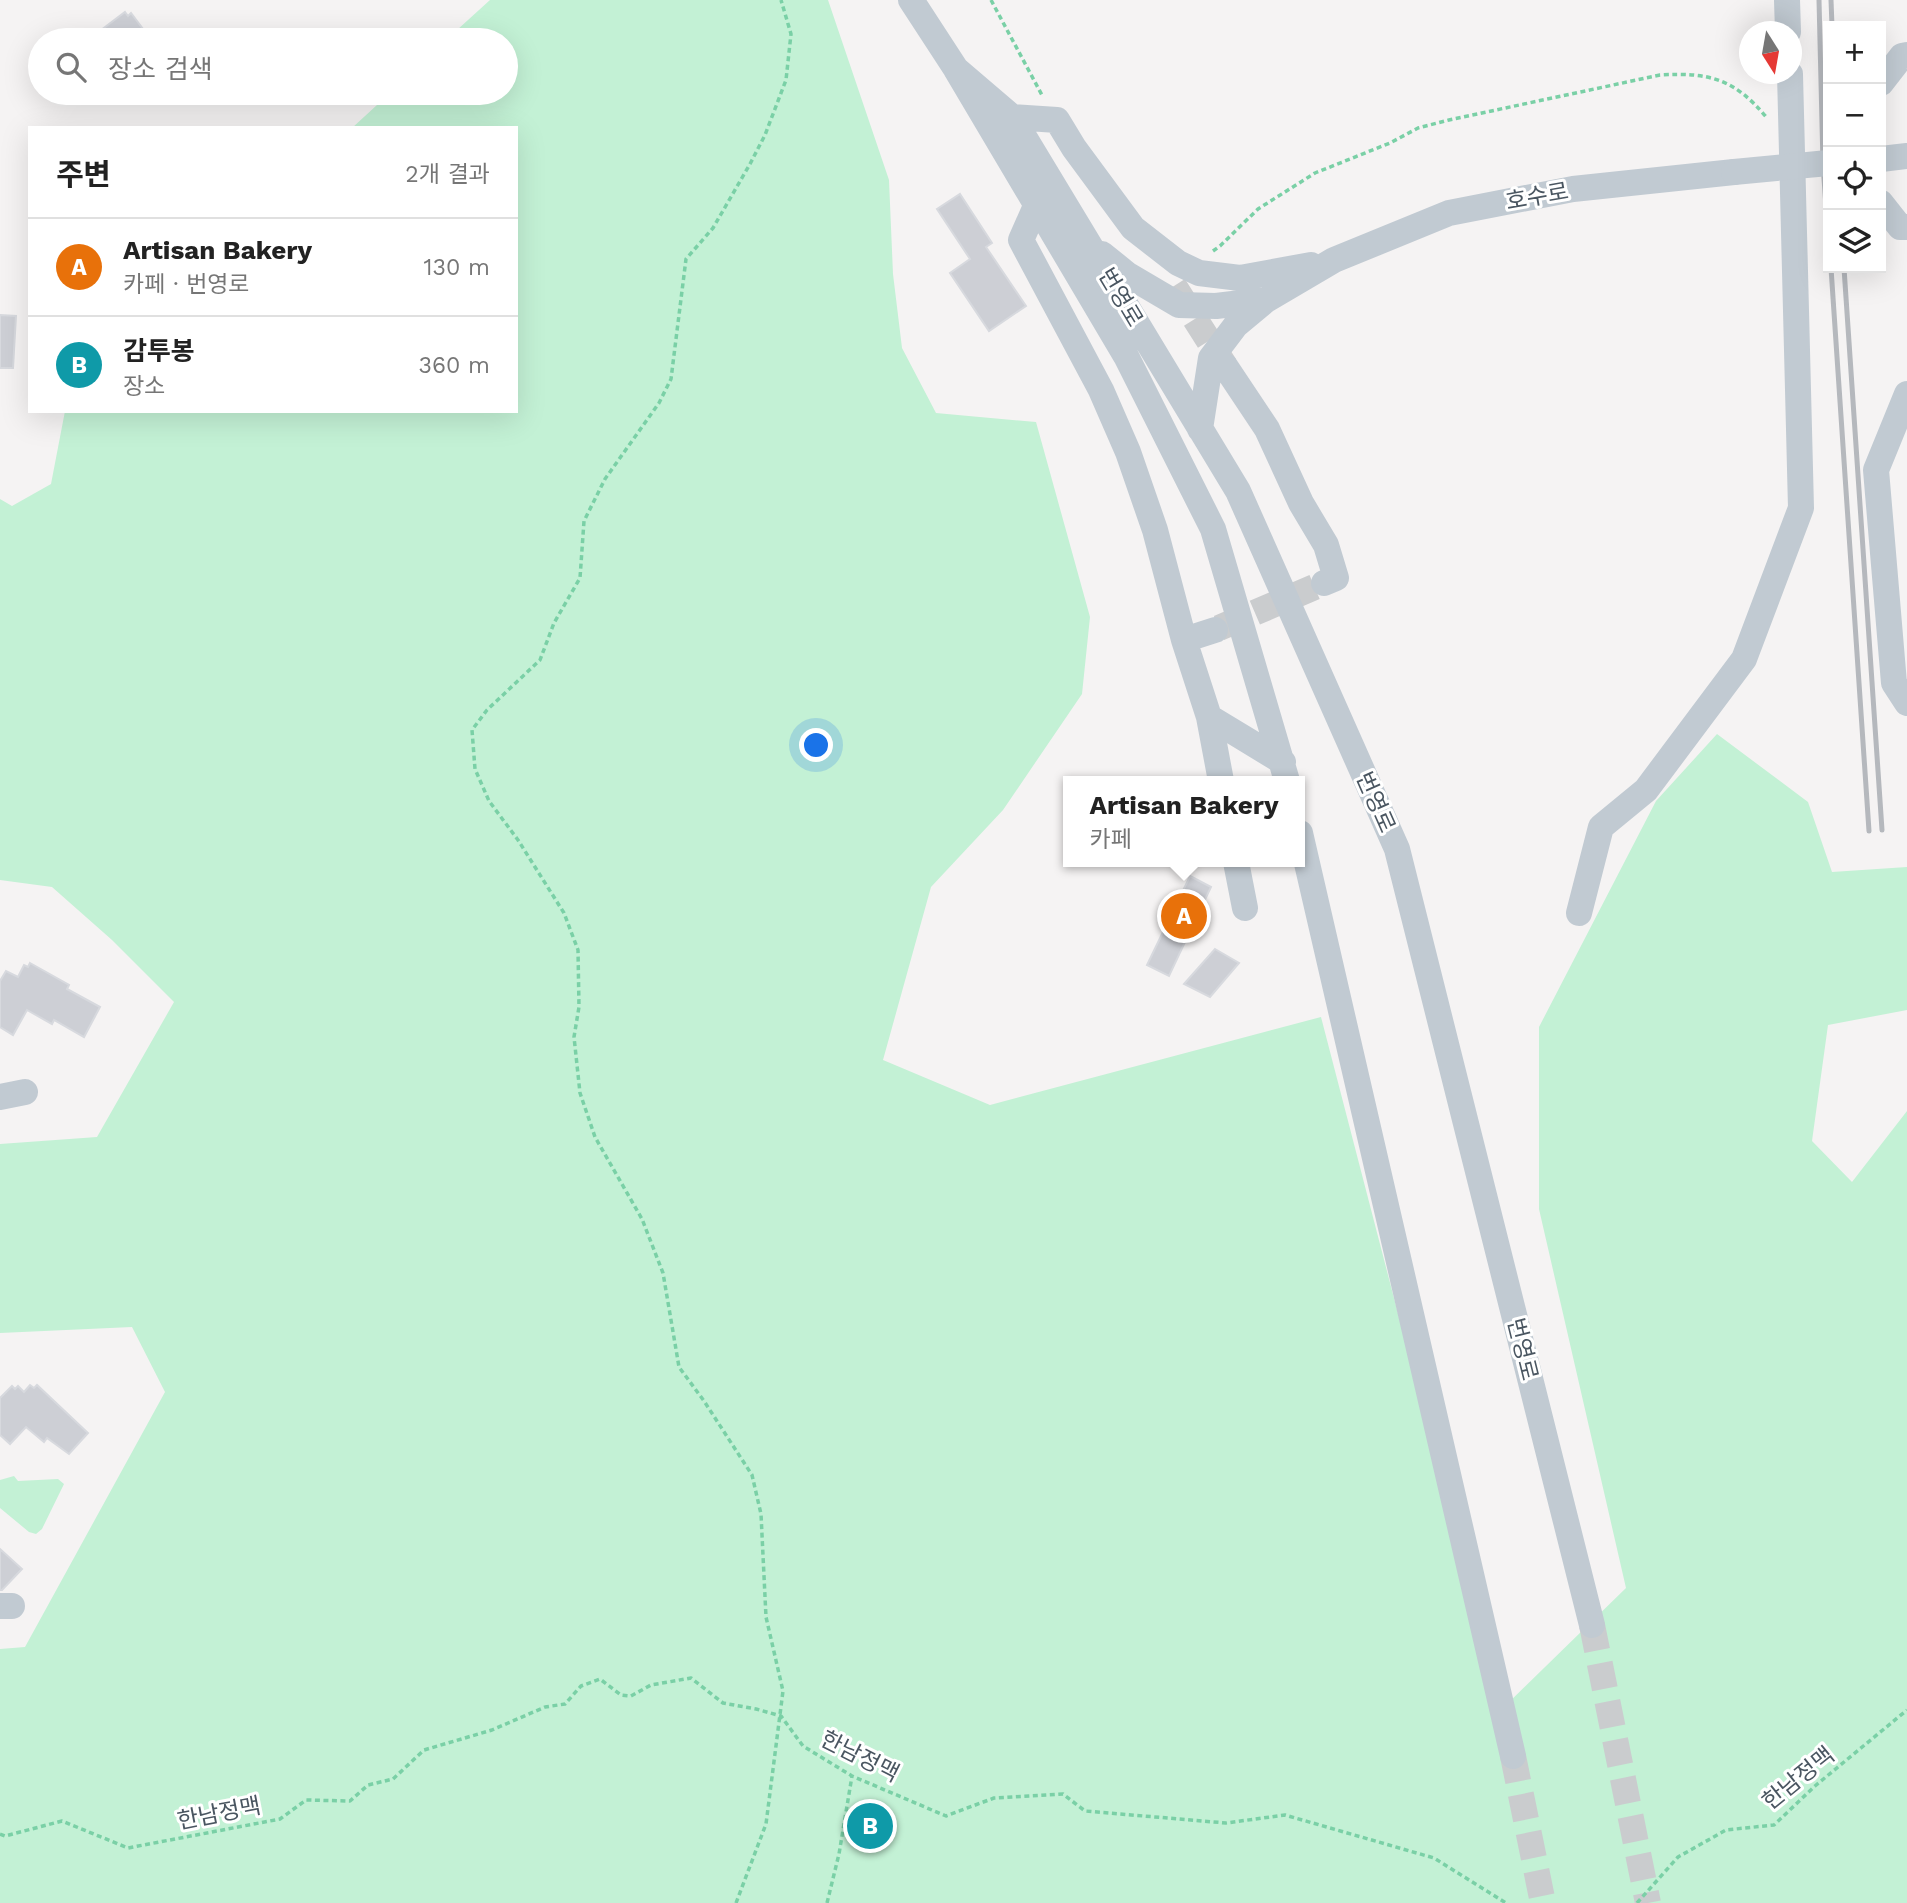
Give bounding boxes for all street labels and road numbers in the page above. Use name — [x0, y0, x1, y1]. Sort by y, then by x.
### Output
street label: 호수로 — [1503, 178, 1571, 215]
street label: 번영로 — [1093, 263, 1148, 331]
street label: 번영로 — [1350, 768, 1401, 837]
street label: 번영로 — [1502, 1315, 1543, 1383]
street label: 한남정맥 — [816, 1725, 904, 1788]
street label: 한남정맥 — [1757, 1741, 1840, 1816]
street label: 한남정맥 — [175, 1792, 263, 1835]

